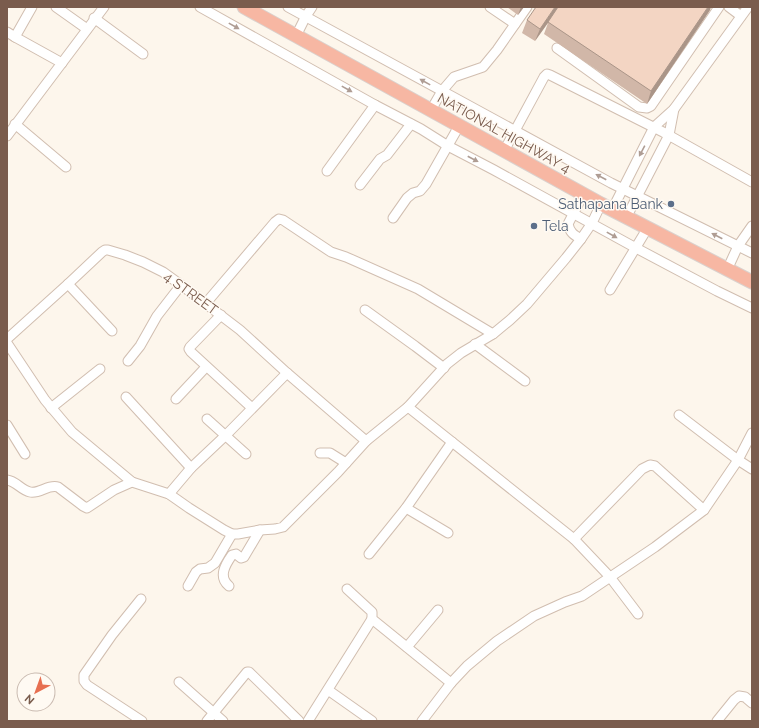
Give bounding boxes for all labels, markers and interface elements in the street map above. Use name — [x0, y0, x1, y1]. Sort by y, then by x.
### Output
one-way arrow — [228, 22, 240, 29]
one-way arrow — [419, 78, 431, 85]
one-way arrow — [341, 86, 353, 93]
street label: NATIONAL HIGHWAY 4 — [435, 90, 574, 176]
one-way arrow — [639, 145, 645, 157]
one-way arrow — [467, 155, 479, 162]
one-way arrow — [595, 174, 607, 180]
place label: Sathapana Bank — [558, 196, 664, 212]
marker: Sathapana Bank — [666, 199, 676, 209]
place label: Tela — [542, 218, 569, 234]
marker: Tela — [529, 221, 539, 231]
one-way arrow — [606, 231, 618, 238]
one-way arrow — [711, 232, 723, 239]
street label: 4 STREET — [161, 268, 222, 318]
north arrow — [16, 672, 56, 712]
text: N — [22, 692, 37, 707]

